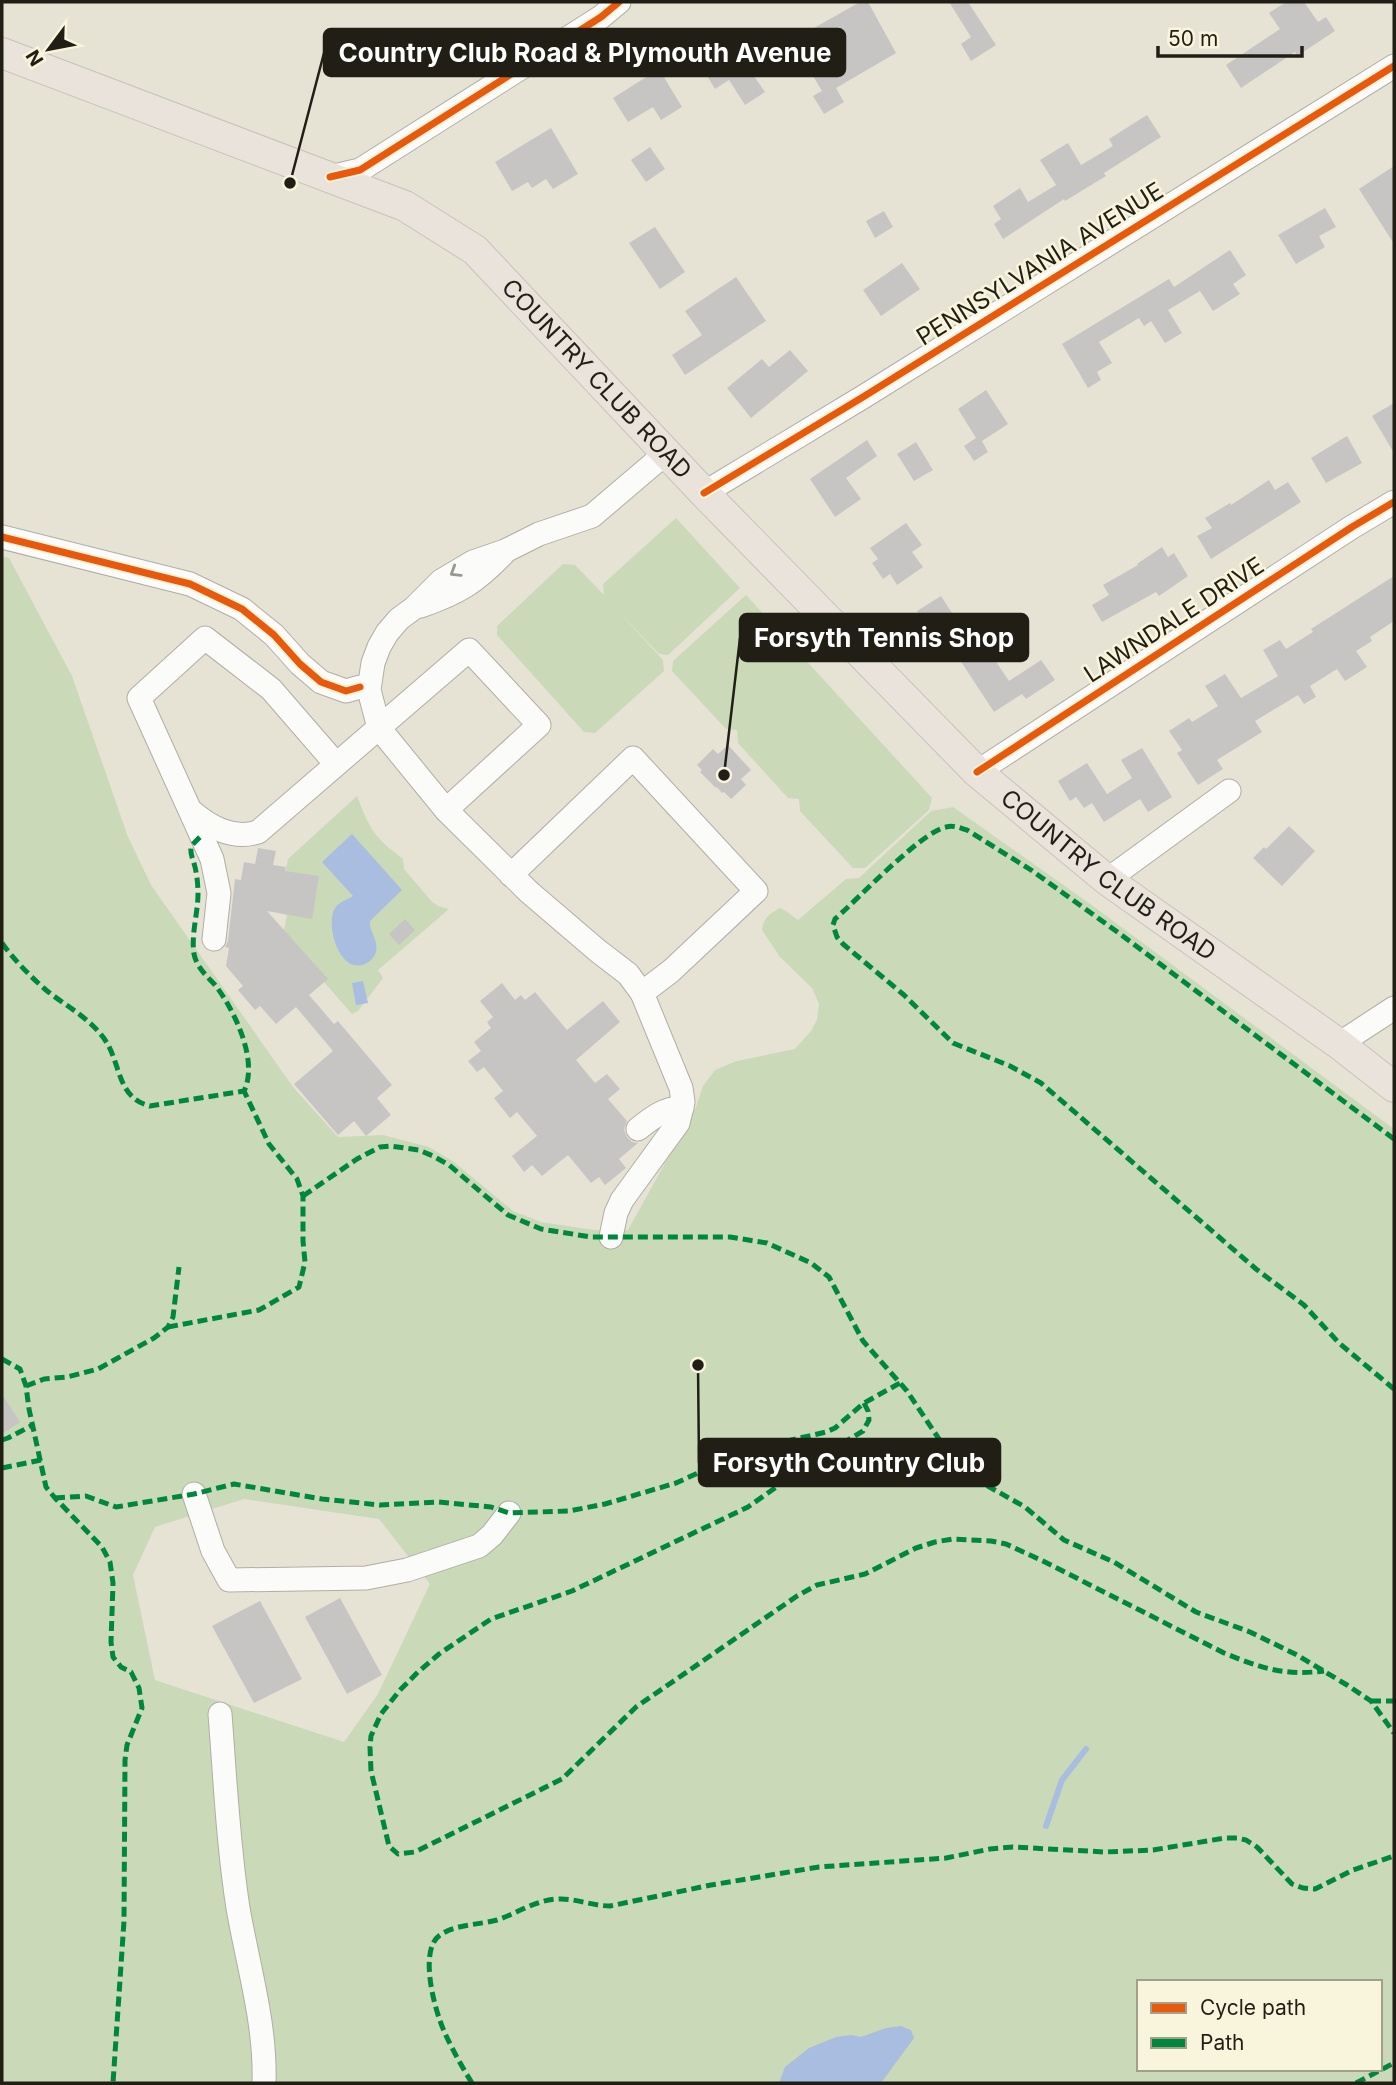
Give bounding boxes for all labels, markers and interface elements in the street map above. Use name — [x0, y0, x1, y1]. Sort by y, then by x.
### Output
north arrow — [14, 14, 84, 84]
scale bar — [1158, 14, 1302, 58]
text: 50 m — [1168, 26, 1218, 51]
callout: Country Club Road & Plymouth Avenue — [324, 29, 845, 76]
text: Country Club Road & Plymouth Avenue — [339, 37, 831, 68]
text: N — [21, 46, 49, 70]
street label: PENNSYLVANIA AVENUE — [911, 176, 1168, 351]
street label: COUNTRY CLUB ROAD — [496, 273, 698, 485]
street label: LAWNDALE DRIVE — [1078, 551, 1269, 689]
one-way arrow — [450, 564, 463, 577]
callout: Forsyth Tennis Shop — [740, 614, 1028, 661]
text: Forsyth Tennis Shop — [754, 622, 1014, 653]
street label: COUNTRY CLUB ROAD — [995, 783, 1222, 966]
callout: Forsyth Country Club — [699, 1439, 1000, 1486]
text: Forsyth Country Club — [713, 1447, 985, 1478]
legend — [1137, 1980, 1382, 2071]
text: Cycle path — [1200, 1995, 1306, 2020]
text: Path — [1200, 2030, 1245, 2055]

